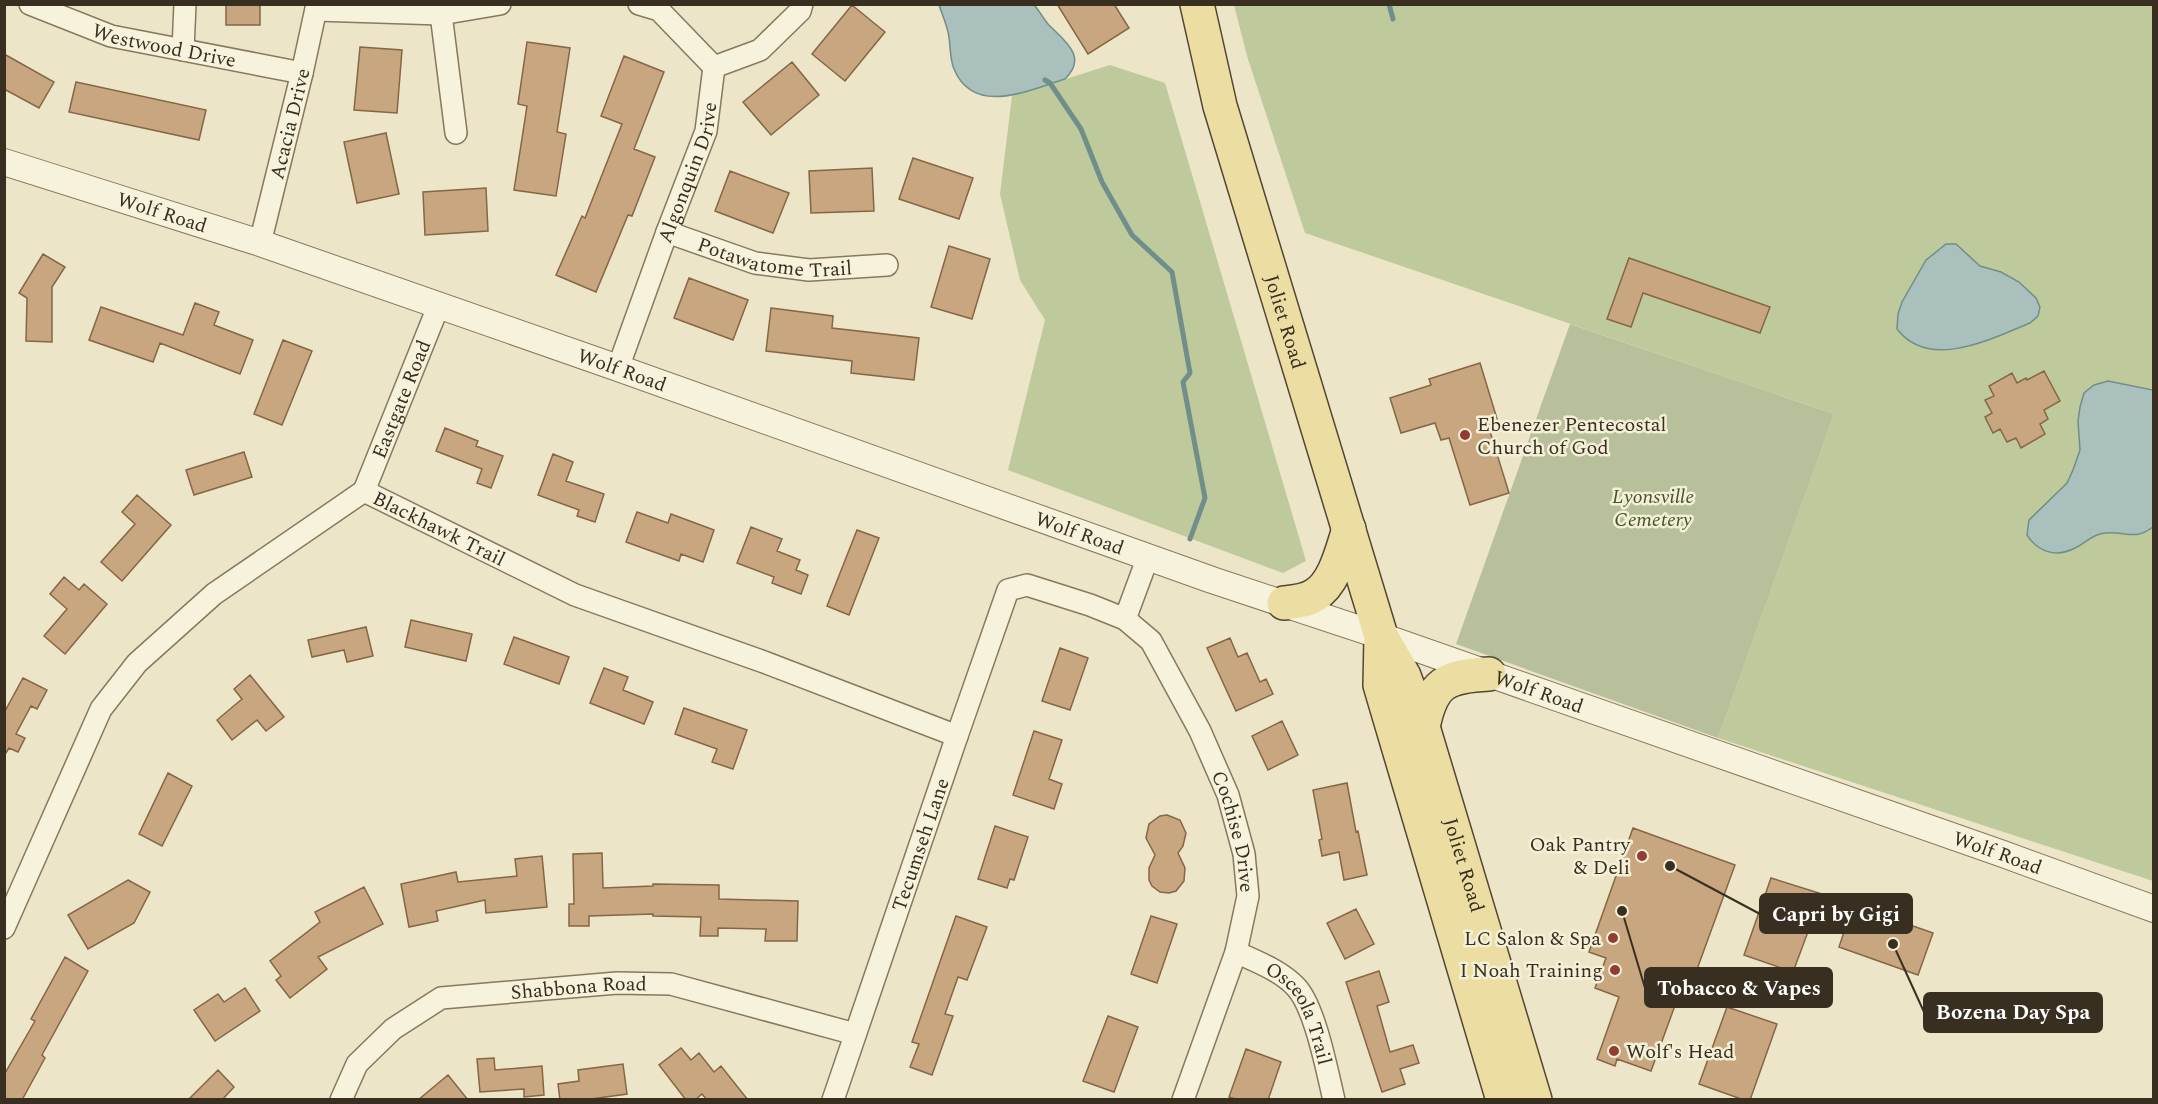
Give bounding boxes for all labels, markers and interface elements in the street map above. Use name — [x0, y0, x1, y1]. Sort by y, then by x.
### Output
street label: Westwood Drive — [87, 16, 239, 76]
street label: Acacia Drive — [262, 65, 319, 183]
street label: Algonquin Drive — [650, 100, 726, 247]
street label: Wolf Road — [113, 185, 211, 241]
street label: Potawatome Trail — [693, 230, 853, 286]
street label: Joliet Road — [1256, 271, 1313, 373]
street label: Eastgate Road — [364, 336, 439, 463]
street label: Wolf Road — [573, 341, 670, 400]
place label: Ebenezer Pentecostal Church of God — [1477, 410, 1666, 463]
marker: Ebenezer Pentecostal Church of God — [1458, 428, 1472, 442]
park label: Lyonsville Cemetery — [1612, 482, 1694, 535]
street label: Blackhawk Trail — [367, 484, 510, 574]
street label: Wolf Road — [1031, 504, 1128, 563]
street label: Wolf Road — [1490, 663, 1588, 722]
street label: Cochise Drive — [1203, 766, 1262, 894]
street label: Tecumseh Lane — [884, 774, 958, 915]
street label: Joliet Road — [1435, 814, 1492, 916]
street label: Wolf Road — [1949, 824, 2046, 883]
place label: Oak Pantry & Deli — [1529, 830, 1631, 883]
marker: Oak Pantry & Deli — [1635, 849, 1649, 863]
callout: Capri by Gigi — [1760, 894, 1912, 933]
text: Capri by Gigi — [1772, 899, 1900, 931]
place label: LC Salon & Spa — [1464, 924, 1601, 954]
marker: LC Salon & Spa — [1606, 931, 1620, 945]
street label: Osceola Trail — [1260, 954, 1339, 1068]
place label: I Noah Training — [1460, 956, 1603, 986]
marker: I Noah Training — [1608, 963, 1622, 977]
callout: Tobacco & Vapes — [1645, 968, 1832, 1007]
street label: Shabbona Road — [510, 969, 647, 1008]
text: Tobacco & Vapes — [1657, 973, 1821, 1005]
callout: Bozena Day Spa — [1924, 993, 2102, 1032]
text: Bozena Day Spa — [1936, 997, 2090, 1029]
place label: Wolf's Head — [1626, 1037, 1734, 1067]
marker: Wolf's Head — [1607, 1044, 1621, 1058]

